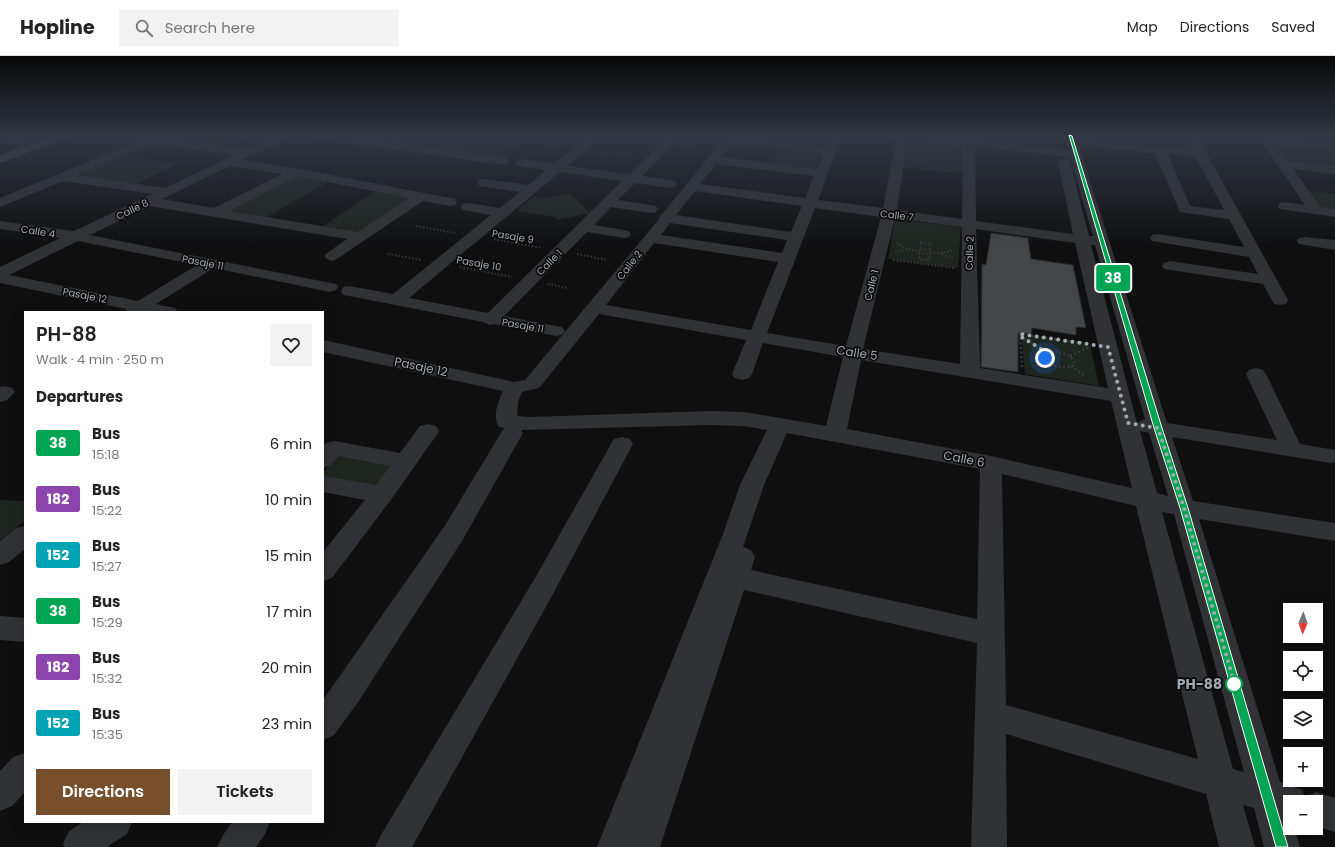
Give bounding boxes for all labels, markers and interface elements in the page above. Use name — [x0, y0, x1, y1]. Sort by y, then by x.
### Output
search box — [119, 10, 399, 46]
text: Hopline — [20, 14, 95, 41]
icon: search — [133, 17, 155, 39]
text: Search here — [165, 17, 255, 38]
text: Map — [1127, 17, 1158, 37]
text: Directions — [1180, 17, 1249, 37]
text: Saved — [1271, 17, 1315, 37]
street label: Calle 8 — [113, 195, 151, 224]
street label: Calle 7 — [879, 206, 915, 225]
street label: Calle 4 — [20, 221, 56, 242]
street label: Pasaje 9 — [491, 226, 535, 247]
street label: Calle 2 — [961, 236, 978, 270]
street label: Calle 1 — [533, 246, 566, 279]
street label: Calle 2 — [613, 247, 646, 283]
street label: Pasaje 11 — [181, 251, 225, 274]
street label: Pasaje 10 — [455, 252, 503, 275]
line badge: 38 — [1095, 265, 1131, 291]
street label: Calle 1 — [860, 268, 883, 302]
text: 38 — [1104, 268, 1122, 288]
street label: Pasaje 12 — [61, 284, 109, 307]
street label: Pasaje 11 — [501, 314, 545, 337]
text: PH-88 — [36, 321, 97, 348]
button: heart — [270, 324, 312, 366]
street label: Calle 5 — [835, 341, 879, 364]
your location — [1035, 348, 1055, 368]
text: Walk · 4 min · 250 m — [36, 350, 164, 369]
street label: Pasaje 12 — [393, 353, 449, 380]
text: Departures — [36, 386, 123, 407]
text: Bus — [92, 423, 120, 444]
text: 38 — [49, 433, 67, 453]
text: 6 min — [270, 433, 312, 454]
text: 15:18 — [92, 445, 119, 464]
street label: Calle 6 — [942, 446, 986, 471]
text: Bus — [92, 479, 120, 500]
text: 182 — [47, 489, 69, 509]
text: 10 min — [265, 489, 312, 510]
text: 15:22 — [92, 501, 122, 520]
text: Bus — [92, 535, 120, 556]
text: 152 — [47, 545, 69, 565]
text: 15 min — [265, 545, 312, 566]
text: 15:27 — [92, 557, 122, 576]
text: Bus — [92, 591, 120, 612]
text: 38 — [49, 601, 67, 621]
text: 17 min — [266, 601, 312, 622]
north arrow — [1283, 603, 1323, 643]
map controls — [1283, 603, 1323, 835]
text: 15:29 — [92, 613, 123, 632]
text: Bus — [92, 647, 120, 668]
button: locate — [1283, 651, 1323, 691]
text: 182 — [47, 657, 69, 677]
text: 20 min — [261, 657, 312, 678]
text: 15:32 — [92, 669, 122, 688]
place label: PH-88 — [1177, 674, 1222, 694]
marker: PH-88 — [1225, 675, 1243, 693]
button: layers — [1283, 699, 1323, 739]
text: Bus — [92, 703, 120, 724]
text: 152 — [47, 713, 69, 733]
text: 23 min — [262, 713, 312, 734]
text: 15:35 — [92, 725, 123, 744]
button: + — [1283, 747, 1323, 787]
button: Directions — [36, 769, 170, 815]
button: Tickets — [178, 769, 312, 815]
button: − — [1283, 795, 1323, 835]

